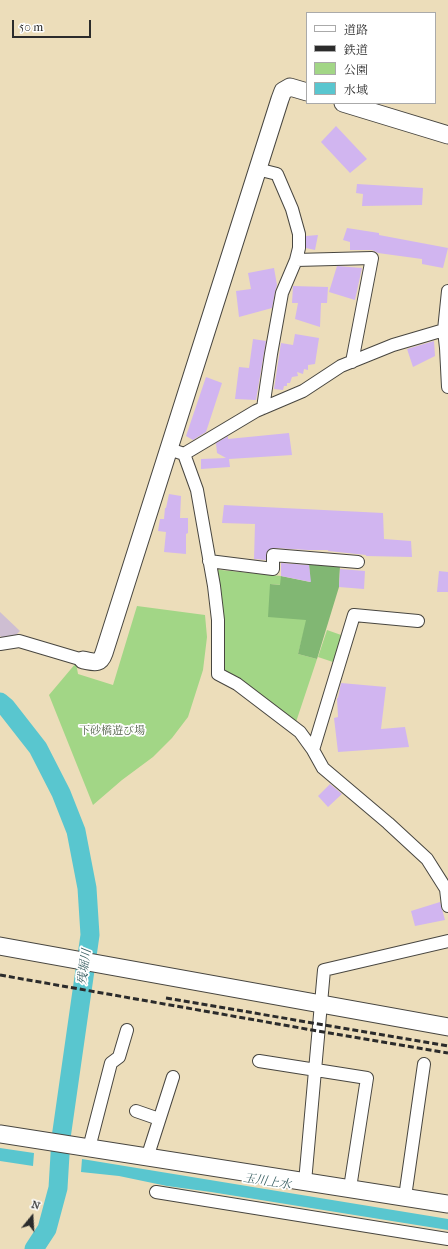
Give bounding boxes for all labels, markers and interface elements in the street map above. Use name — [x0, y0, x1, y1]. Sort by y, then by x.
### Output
scale bar — [14, 12, 93, 38]
legend — [306, 12, 436, 104]
text: 50 m — [19, 20, 43, 34]
text: 道路 — [344, 23, 368, 37]
text: 鉄道 — [344, 43, 368, 57]
text: 公園 — [344, 63, 368, 77]
text: 水域 — [344, 83, 368, 97]
park label: 下砂橋遊び場 — [79, 724, 145, 738]
water label: 残堀川 — [75, 948, 95, 986]
water label: 玉川上水 — [242, 1171, 292, 1193]
north arrow — [12, 1197, 52, 1237]
text: N — [30, 1198, 42, 1213]

